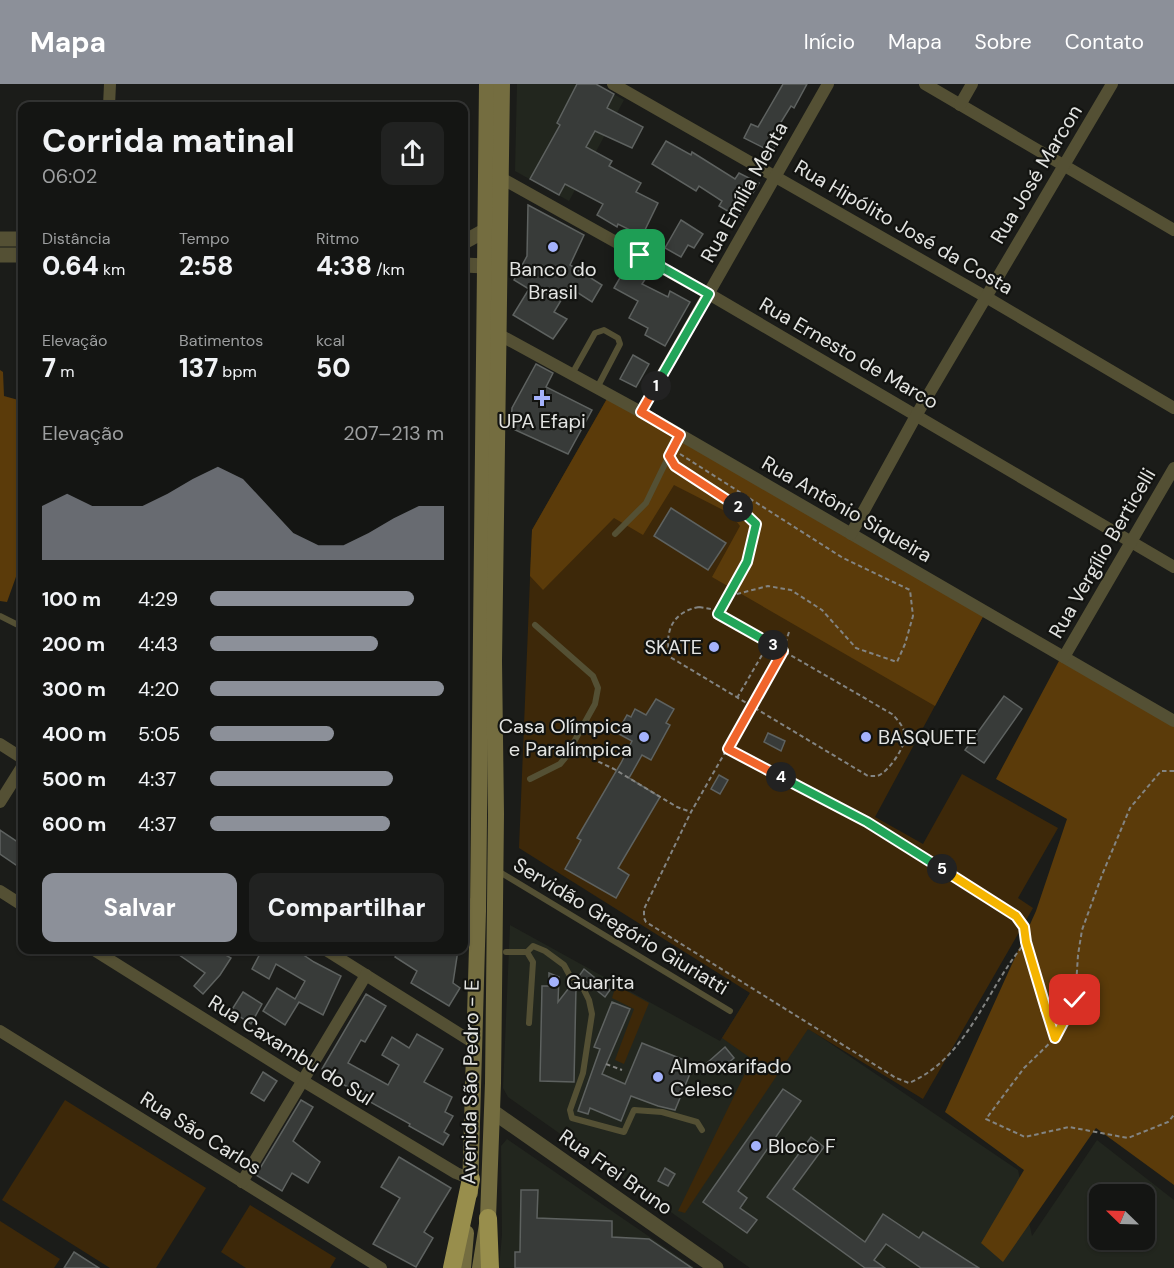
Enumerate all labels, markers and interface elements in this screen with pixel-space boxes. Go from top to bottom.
text: Mapa [30,24,106,61]
text: Início [804,28,855,56]
text: Mapa [888,28,942,56]
text: Sobre [975,28,1032,56]
text: Contato [1065,28,1144,56]
street label: Rua José Marcon [984,100,1088,248]
street label: Rua Emília Menta [695,117,793,267]
text: Corrida matinal [42,119,295,162]
button: share [381,122,444,185]
street label: Rua Hipólito José da Costa [790,154,1018,300]
text: 06:02 [42,163,97,189]
text: Distância [42,228,110,249]
text: Tempo [179,228,229,249]
text: Ritmo [316,228,359,249]
pin [614,229,665,280]
icon: arrive [623,238,656,271]
marker: Banco do Brasil [546,240,560,254]
text: 0.64 [42,249,99,283]
text: 2:58 [179,249,234,283]
text: 4:38 [316,249,372,283]
place label: Banco do Brasil [509,256,597,305]
text: km [99,259,125,280]
text: /km [372,259,405,280]
street label: Rua Ernesto de Marco [755,291,943,415]
text: Elevação [42,330,107,351]
text: Batimentos [179,330,263,351]
text: kcal [316,330,345,351]
text: 7 [42,351,56,385]
text: 137 [179,351,218,385]
text: 50 [316,351,351,385]
text: m [56,361,74,382]
text: bpm [218,361,257,382]
pin: 1 [641,371,671,401]
text: 1 [653,375,659,396]
marker: UPA Efapi [533,389,551,407]
place label: UPA Efapi [498,408,586,434]
text: Elevação [42,420,124,446]
text: 207–213 m [343,420,444,446]
street label: Rua Antônio Siqueira [757,450,937,568]
street label: Rua Vergílio Berticelli [1043,463,1161,643]
pin: 2 [723,492,753,522]
text: 2 [733,496,743,517]
text: 100 m [42,586,101,612]
text: 4:29 [138,586,178,612]
pin: 3 [758,630,788,660]
text: 200 m [42,631,105,657]
text: 4:43 [138,631,178,657]
place label: SKATE [645,634,702,660]
text: 3 [768,634,778,655]
marker: SKATE [707,640,721,654]
text: 300 m [42,676,106,702]
text: 4:20 [138,676,179,702]
place label: Casa Olímpica e Paralímpica [499,713,632,762]
text: 400 m [42,721,107,747]
text: 5:05 [138,721,180,747]
place label: BASQUETE [878,724,977,750]
marker: Casa Olímpica e Paralímpica [637,730,651,744]
marker: BASQUETE [859,730,873,744]
pin: 4 [766,762,796,792]
text: 500 m [42,766,106,792]
text: 4:37 [138,766,176,792]
text: 4 [776,766,786,787]
text: 600 m [42,811,106,837]
text: 4:37 [138,811,176,837]
street label: Servidão Gregório Giuriatti [509,851,733,1001]
pin: 5 [927,854,957,884]
text: 5 [937,858,947,879]
button: Salvar [42,873,237,942]
button: Compartilhar [249,873,444,942]
place label: Guarita [566,969,634,995]
pin [1049,974,1100,1025]
marker: Guarita [547,975,561,989]
street label: Avenida São Pedro - E [455,979,485,1185]
icon: check [1058,983,1091,1016]
street label: Rua Caxambu do Sul [204,989,378,1111]
place label: Almoxarifado Celesc [670,1053,792,1102]
marker: Almoxarifado Celesc [651,1070,665,1084]
street label: Rua São Carlos [136,1085,266,1181]
street label: Rua Frei Bruno [554,1123,678,1221]
place label: Bloco F [768,1133,836,1159]
marker: Bloco F [749,1139,763,1153]
north arrow [1089,1184,1155,1250]
map controls [1089,1184,1155,1250]

